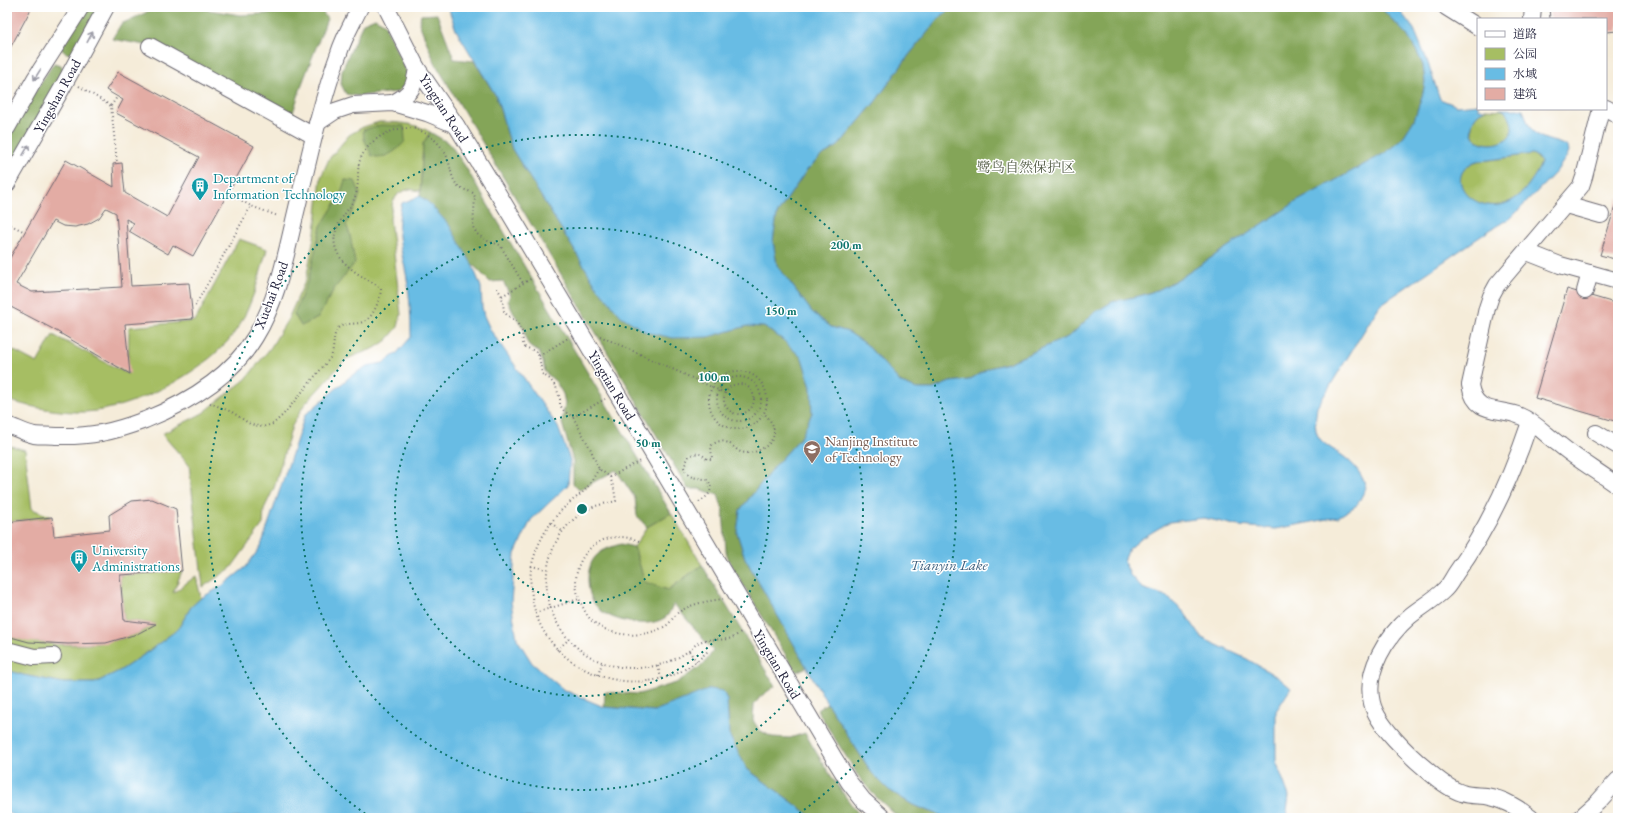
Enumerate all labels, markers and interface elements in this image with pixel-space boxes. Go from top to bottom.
legend [1477,18,1607,110]
text: 道路 [1513,26,1537,42]
one-way arrow [87,31,94,43]
text: 公园 [1513,46,1537,62]
street label: Yingshan Road [29,55,85,136]
text: 水域 [1513,66,1537,82]
one-way arrow [33,69,41,81]
street label: Yingtian Road [415,70,473,146]
text: 建筑 [1513,86,1537,102]
one-way arrow [23,144,31,156]
park label: 鹭鸟自然保护区 [977,158,1075,176]
place label: Department of Information Technology [213,169,346,203]
building icon: Department of Information Technology [190,176,210,201]
text: 200 m [830,237,862,253]
street label: Xuehai Road [250,258,292,332]
text: 150 m [765,303,797,319]
street label: Yingtian Road [584,347,640,424]
text: 100 m [698,369,730,385]
place label: Nanjing Institute of Technology [825,432,919,466]
text: 50 m [635,435,661,451]
school or university icon: Nanjing Institute of Technology [802,439,822,464]
centre of rings [575,502,589,516]
place label: University Administrations [91,541,180,575]
building icon: University Administrations [69,548,89,573]
water label: Tianyin Lake [910,555,989,574]
street label: Yingtian Road [749,626,805,703]

